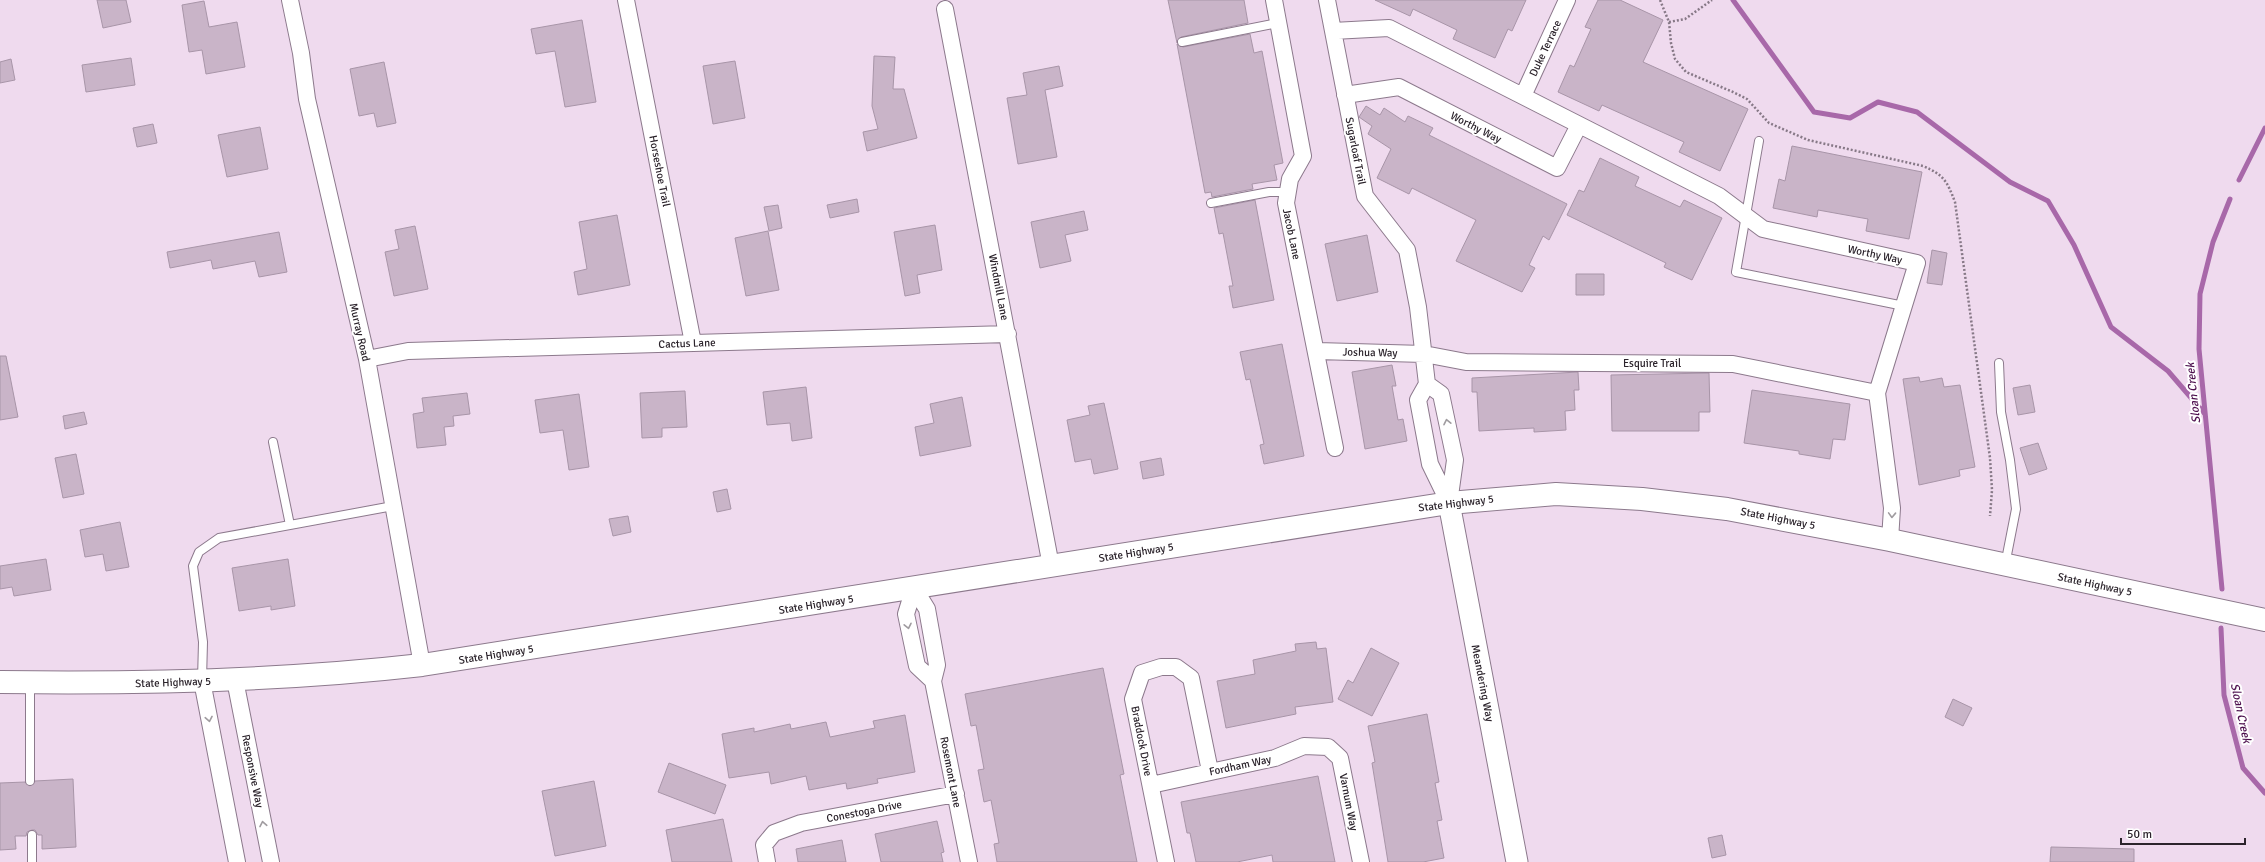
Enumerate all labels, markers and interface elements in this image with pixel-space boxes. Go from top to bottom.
street label: Duke Terrace [1527,18,1564,78]
street label: Worthy Way [1448,109,1504,146]
street label: Sugarloaf Trail [1343,116,1368,186]
street label: Horseshoe Trail [646,134,673,208]
street label: Jacob Lane [1280,207,1303,261]
street label: Worthy Way [1846,242,1904,267]
street label: Windmill Lane [986,253,1011,321]
street label: Murray Road [346,302,373,363]
street label: Cactus Lane [658,336,716,351]
street label: Joshua Way [1342,346,1398,359]
street label: Esquire Trail [1623,357,1681,370]
water label: Sloan Creek [2183,361,2204,424]
one-way arrow [1443,418,1451,425]
street label: State Highway 5 [1418,492,1495,515]
street label: State Highway 5 [1739,505,1816,532]
one-way arrow [1887,512,1896,518]
street label: State Highway 5 [1098,540,1175,565]
street label: State Highway 5 [2056,570,2133,599]
street label: State Highway 5 [778,592,855,617]
one-way arrow [904,622,912,629]
street label: State Highway 5 [458,642,535,667]
street label: Meandering Way [1469,643,1497,724]
street label: State Highway 5 [135,675,211,690]
water label: Sloan Creek [2227,682,2254,745]
street label: Braddock Drive [1128,705,1155,777]
one-way arrow [204,716,213,723]
street label: Responsive Way [239,733,266,810]
street label: Rosemont Lane [937,736,964,809]
street label: Fordham Way [1208,752,1273,778]
street label: Varnum Way [1337,772,1361,833]
street label: Conestoga Drive [825,798,903,825]
scale bar [2121,820,2245,846]
one-way arrow [260,821,268,827]
text: 50 m [2127,827,2152,842]

